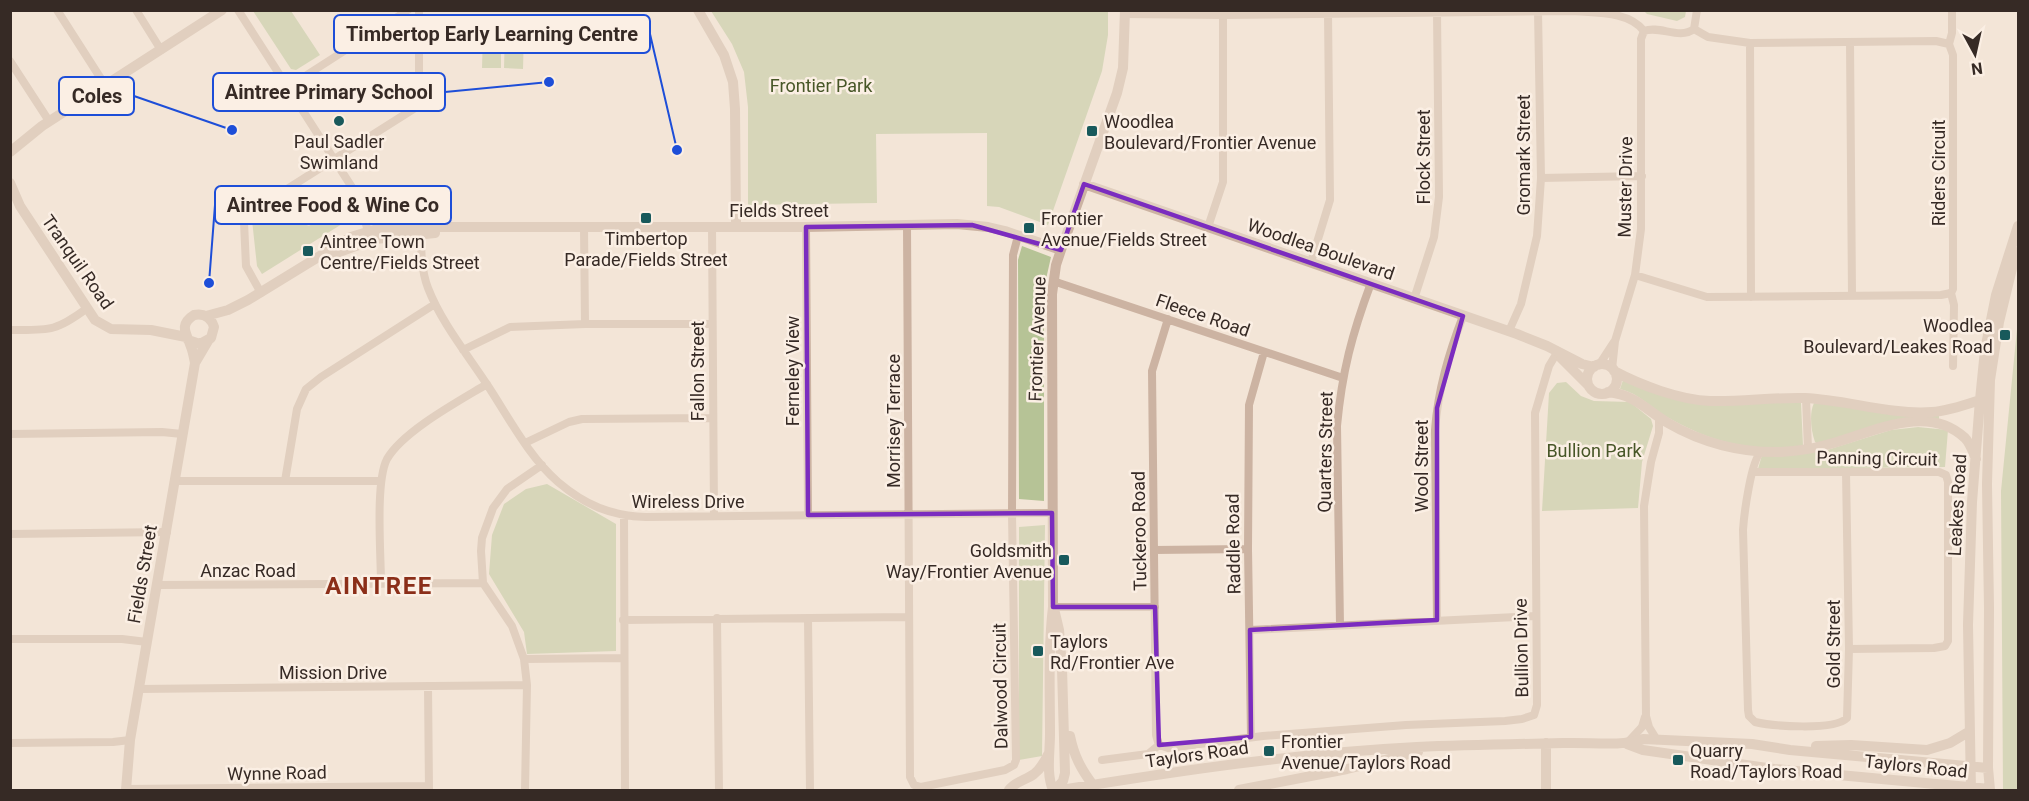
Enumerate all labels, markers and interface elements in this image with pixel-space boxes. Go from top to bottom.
callout: Timbertop Early Learning Centre [334,15,650,53]
text: Timbertop Early Learning Centre [346,22,638,46]
north arrow [1945,24,2005,84]
text: N [1970,58,1984,79]
callout: Aintree Primary School [213,73,445,111]
park label: Frontier Park [770,75,873,96]
callout: Coles [59,77,134,115]
text: Aintree Primary School [225,80,433,104]
text: Coles [72,84,122,108]
street label: Gromark Street [1513,94,1534,216]
street label: Flock Street [1413,109,1434,205]
place label: Woodlea Boulevard/Frontier Avenue [1104,111,1316,153]
marker: Paul Sadler Swimland [332,114,346,128]
street label: Riders Circuit [1928,120,1949,226]
marker: Woodlea Boulevard/Frontier Avenue [1085,124,1099,138]
place label: Paul Sadler Swimland [294,131,384,173]
street label: Muster Drive [1614,136,1636,238]
callout: Aintree Food & Wine Co [215,186,451,224]
text: Aintree Food & Wine Co [227,193,439,217]
street label: Fields Street [729,200,829,221]
place label: Frontier Avenue/Fields Street [1041,208,1207,250]
street label: Tranquil Road [38,211,118,313]
marker: Timbertop Parade/Fields Street [639,211,653,225]
street label: Woodlea Boulevard [1245,214,1397,284]
marker: Frontier Avenue/Fields Street [1022,221,1036,235]
place label: Timbertop Parade/Fields Street [564,228,728,270]
place label: Aintree Town Centre/Fields Street [320,231,480,273]
marker: Aintree Town Centre/Fields Street [301,244,315,258]
street label: Frontier Avenue [1024,276,1050,402]
street label: Fleece Road [1153,289,1253,341]
street label: Ferneley View [782,315,803,426]
place label: Woodlea Boulevard/Leakes Road [1803,315,1993,357]
street label: Fallon Street [687,321,708,421]
marker: Woodlea Boulevard/Leakes Road [1998,328,2012,342]
street label: Morrisey Terrace [883,354,904,488]
street label: Quarters Street [1313,391,1337,513]
street label: Wool Street [1411,420,1432,512]
park label: Bullion Park [1546,440,1642,461]
street label: Panning Circuit [1816,446,1938,470]
street label: Leakes Road [1944,453,1970,557]
street label: Tuckeroo Road [1127,471,1151,591]
street label: Wireless Drive [631,491,745,512]
street label: Raddle Road [1222,493,1244,595]
street label: Fields Street [123,523,161,625]
place label: Goldsmith Way/Frontier Avenue [886,540,1052,582]
marker: Goldsmith Way/Frontier Avenue [1057,553,1071,567]
street label: Anzac Road [200,560,296,581]
district label: AINTREE [325,572,433,600]
street label: Bullion Drive [1510,598,1532,698]
street label: Gold Street [1823,599,1844,689]
street label: Dalwood Circuit [988,623,1012,749]
place label: Taylors Rd/Frontier Ave [1050,631,1174,673]
marker: Taylors Rd/Frontier Ave [1031,644,1045,658]
street label: Mission Drive [279,662,387,683]
place label: Frontier Avenue/Taylors Road [1281,731,1451,773]
street label: Taylors Road [1144,736,1250,772]
place label: Quarry Road/Taylors Road [1690,740,1842,782]
marker: Frontier Avenue/Taylors Road [1262,744,1276,758]
street label: Taylors Road [1863,750,1969,782]
marker: Quarry Road/Taylors Road [1671,753,1685,767]
street label: Wynne Road [227,762,327,784]

